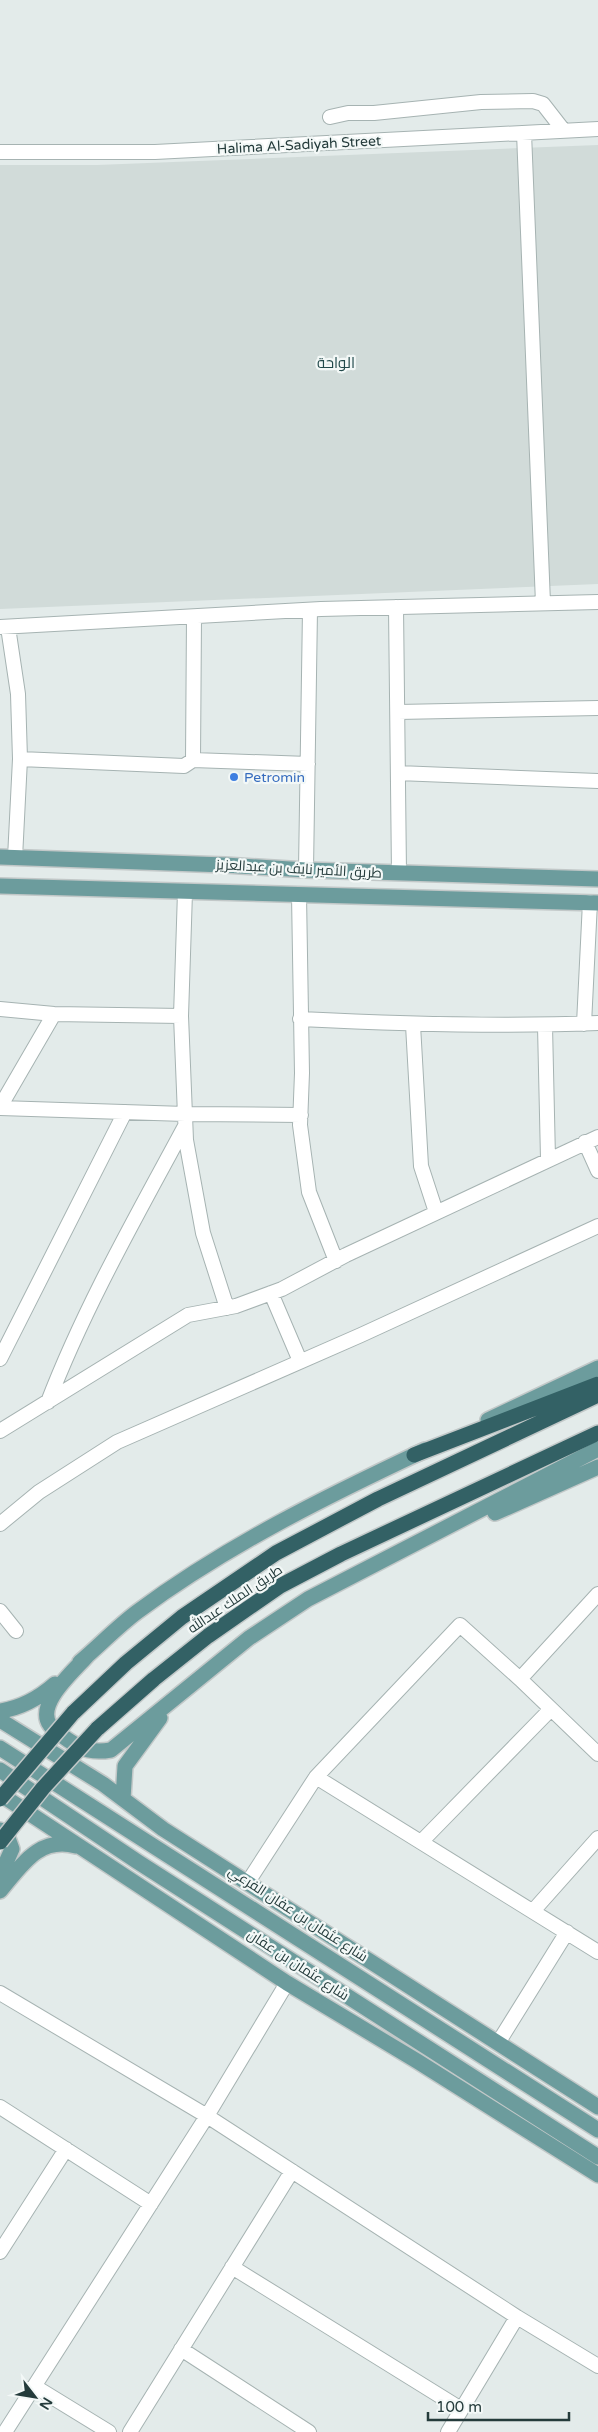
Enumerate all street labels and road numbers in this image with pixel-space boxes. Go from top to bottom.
street label: Halima Al-Sadiyah Street [216,132,382,158]
street label: طريق الأمير نايف بن عبدالعزيز [215,856,382,882]
street label: طريق الملك عبدالله [184,1560,286,1637]
street label: شارع عثمان بن عفان الفرعي [225,1863,371,1965]
street label: شارع عثمان بن عفان [244,1926,352,2004]

